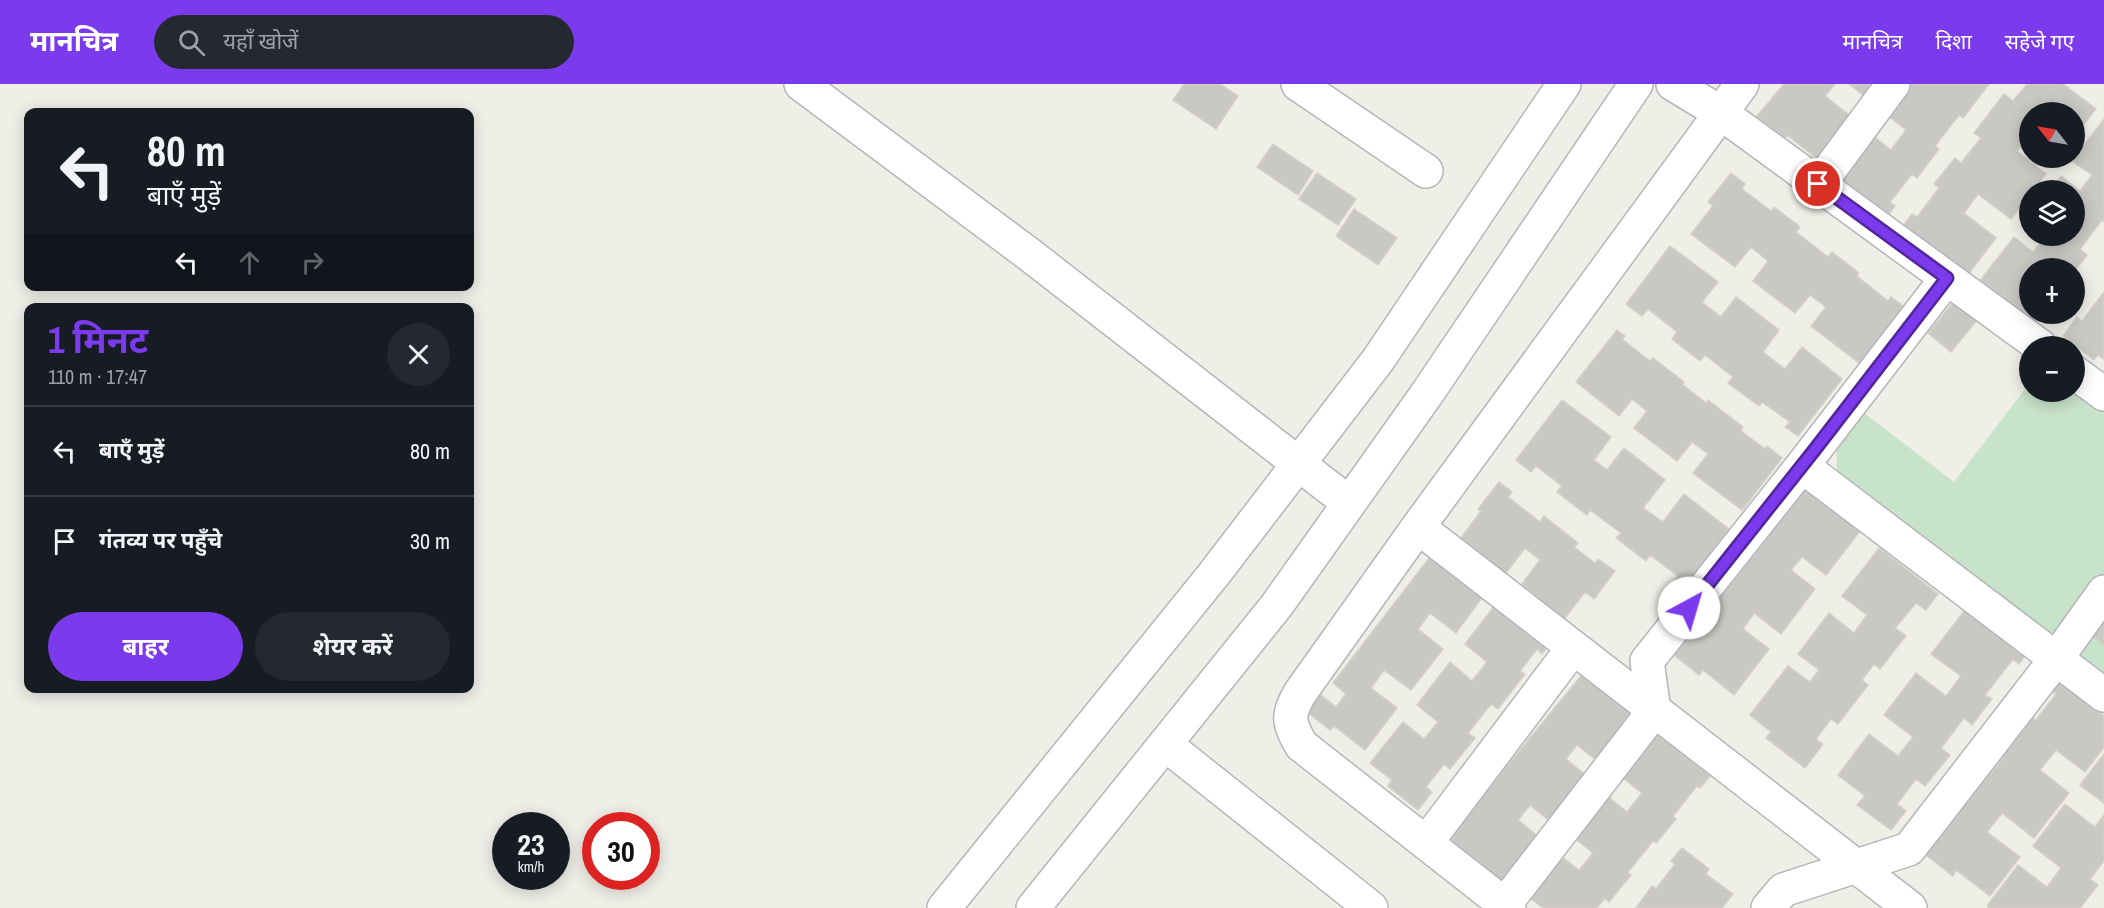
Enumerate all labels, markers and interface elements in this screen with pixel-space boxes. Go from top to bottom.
search box [154,15,574,69]
text: मानचित्र [30,22,118,60]
icon: search [175,26,208,59]
text: यहाँ खोजें [223,26,298,56]
text: मानचित्र [1843,27,1903,56]
text: दिशा [1936,27,1972,56]
text: सहेजे गए [2005,27,2074,56]
north arrow [2019,102,2085,168]
map controls [2019,102,2085,402]
text: 80 m [147,123,226,179]
icon: left [48,132,126,210]
pin [1792,158,1843,209]
icon: arrive [1801,167,1834,200]
text: बाएँ मुड़ें [147,177,221,213]
button: layers [2019,180,2085,246]
icon: left [170,246,203,279]
icon: ahead [233,246,266,279]
icon: right [296,246,329,279]
button: + [2019,258,2085,324]
text: 1 मिनट [48,316,148,364]
button: close [387,323,450,386]
button: − [2019,336,2085,402]
text: 110 m · 17:47 [48,363,147,390]
icon: left [48,435,81,468]
text: बाएँ मुड़ें [99,435,164,465]
text: 80 m [410,436,450,466]
icon: arrive [48,525,81,558]
text: गंतव्य पर पहुँचे [99,525,222,555]
text: 30 m [410,526,450,556]
position arrow [1657,576,1721,640]
button: बाहर [48,612,243,681]
button: शेयर करें [255,612,450,681]
speed limit sign: 30 [582,812,660,890]
text: 23 [517,824,545,864]
text: km/h [518,856,544,877]

